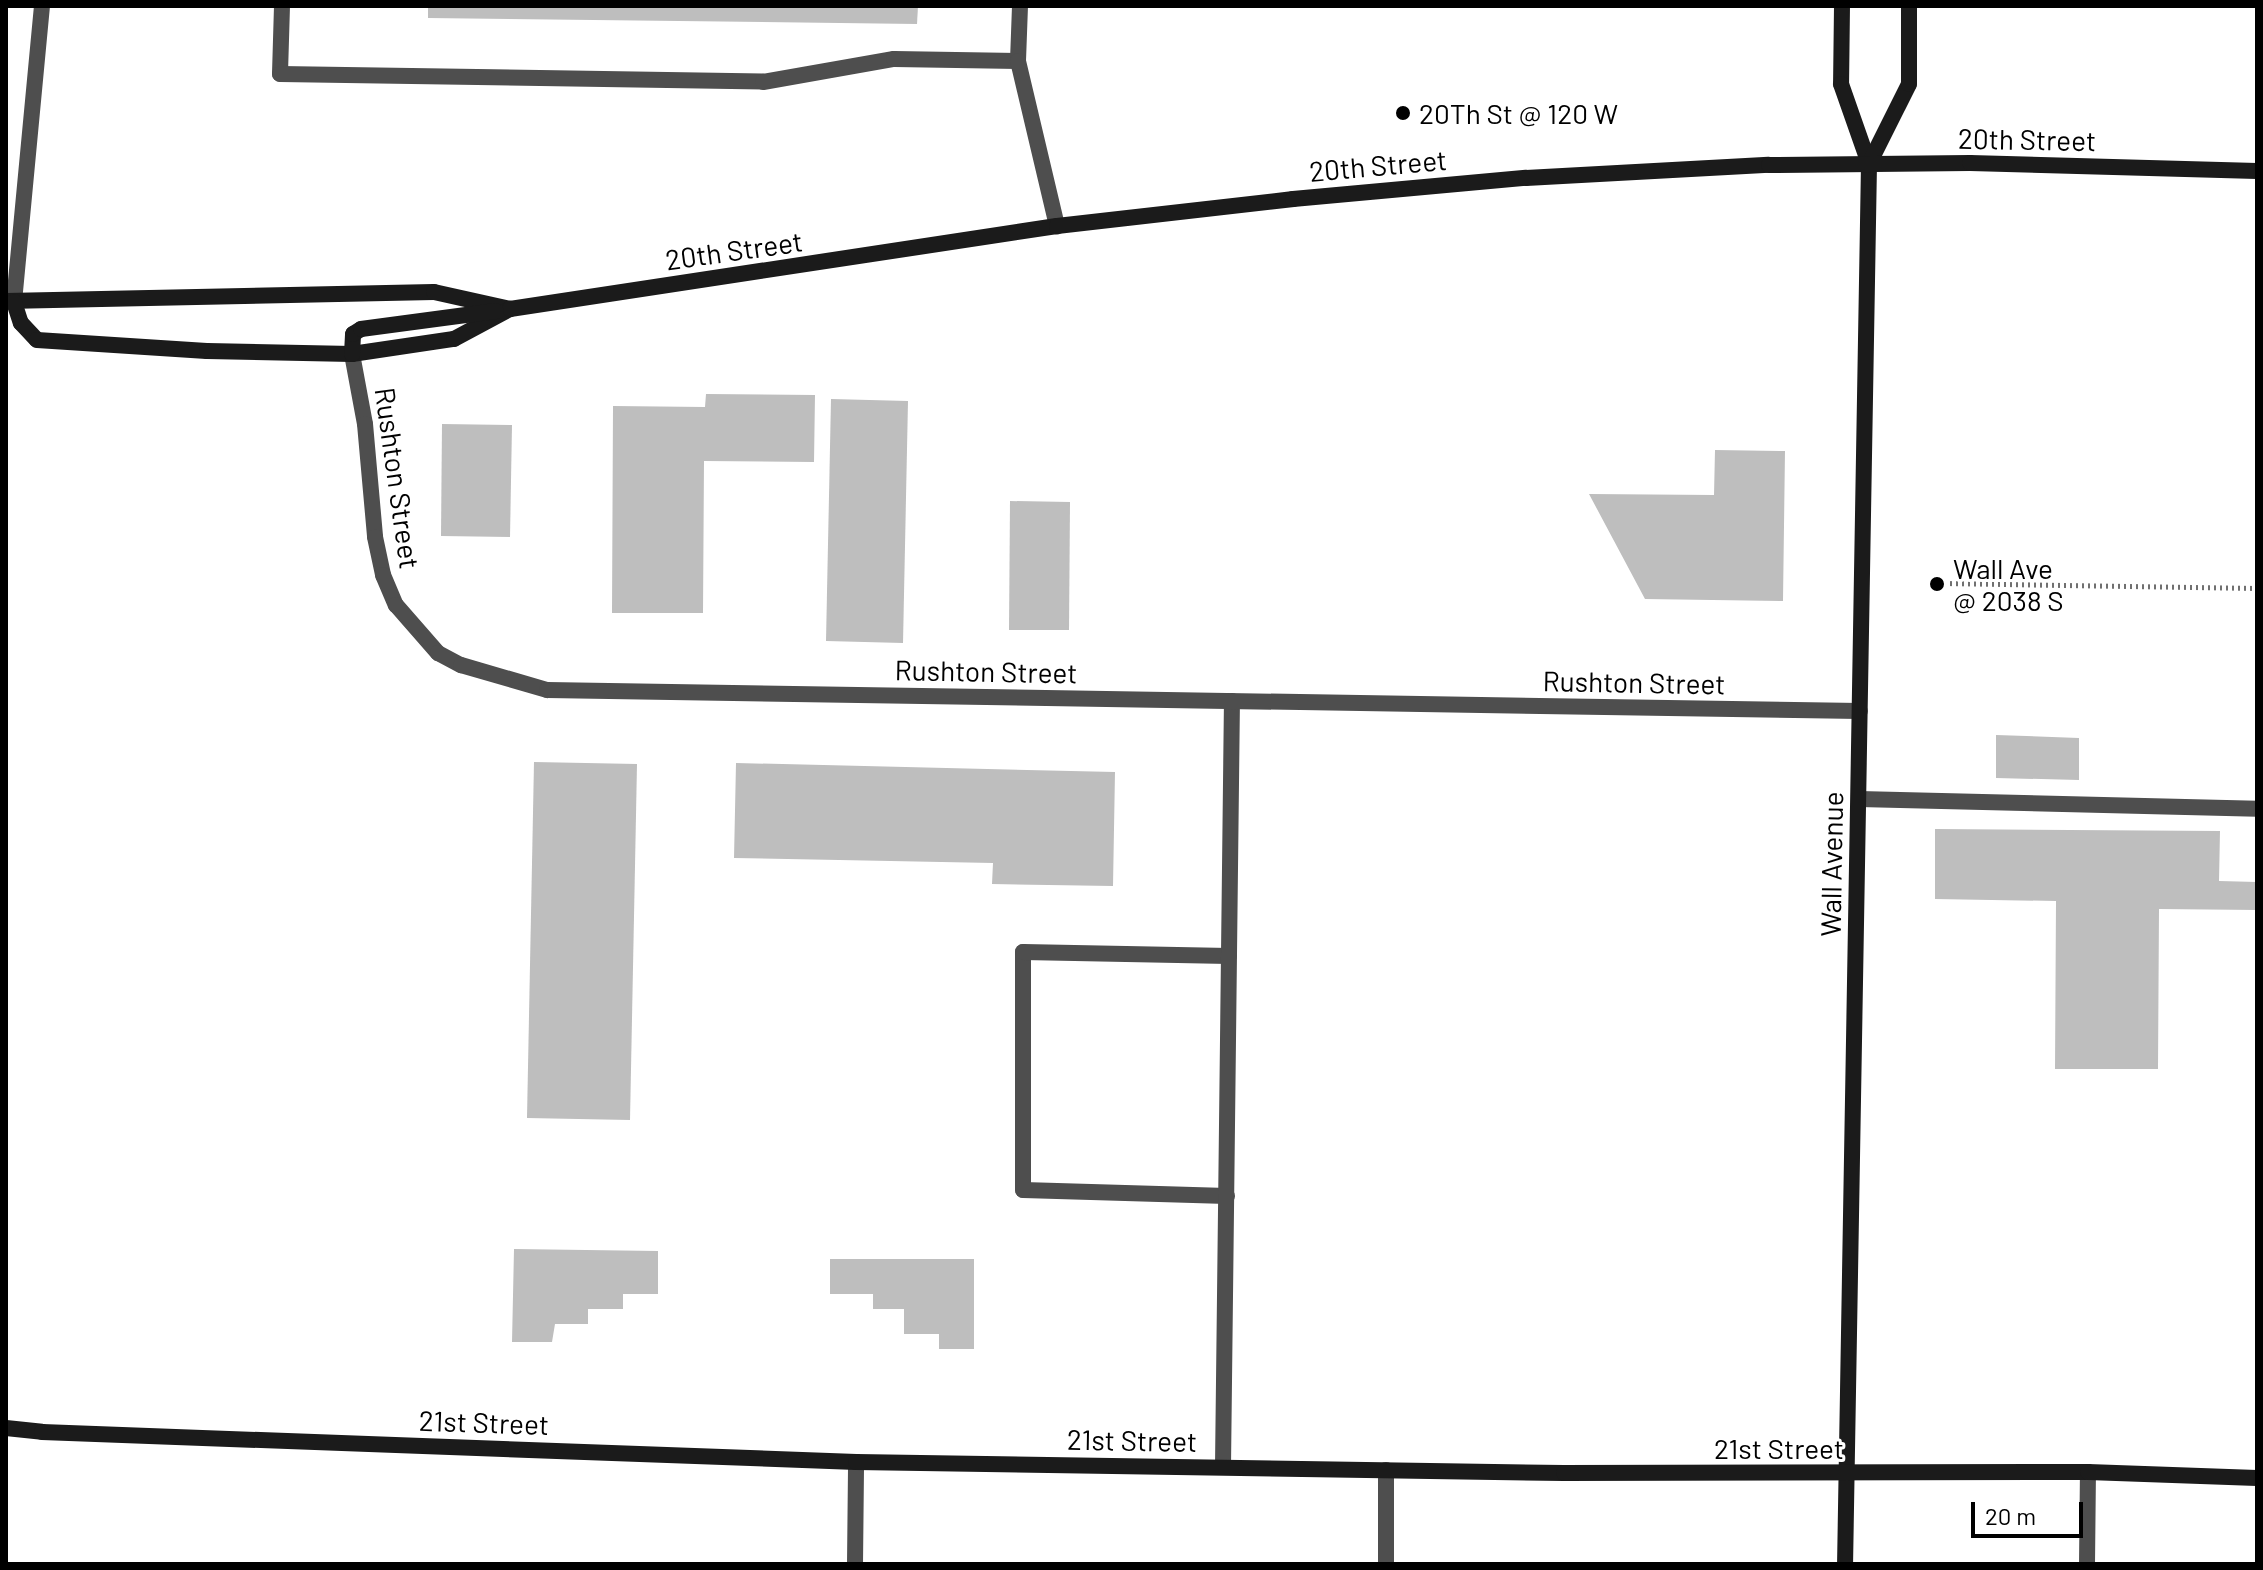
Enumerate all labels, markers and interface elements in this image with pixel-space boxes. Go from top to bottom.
place label: 20Th St @ 120 W [1419,96,1618,130]
marker: 20Th St @ 120 W [1394,104,1412,122]
street label: 20th Street [1958,121,2096,157]
street label: 20th Street [1308,142,1448,188]
street label: 20th Street [663,224,805,276]
street label: Rushton Street [369,385,427,571]
place label: Wall Ave @ 2038 S [1953,551,2064,617]
marker: Wall Ave @ 2038 S [1928,575,1946,593]
street label: Rushton Street [894,653,1078,689]
street label: Rushton Street [1542,664,1726,700]
street label: Wall Avenue [1813,791,1849,937]
street label: 21st Street [418,1403,550,1441]
street label: 21st Street [1067,1422,1197,1458]
street label: 21st Street [1714,1431,1844,1465]
scale bar [1975,1486,2087,1536]
text: 20 m [1985,1501,2036,1530]

